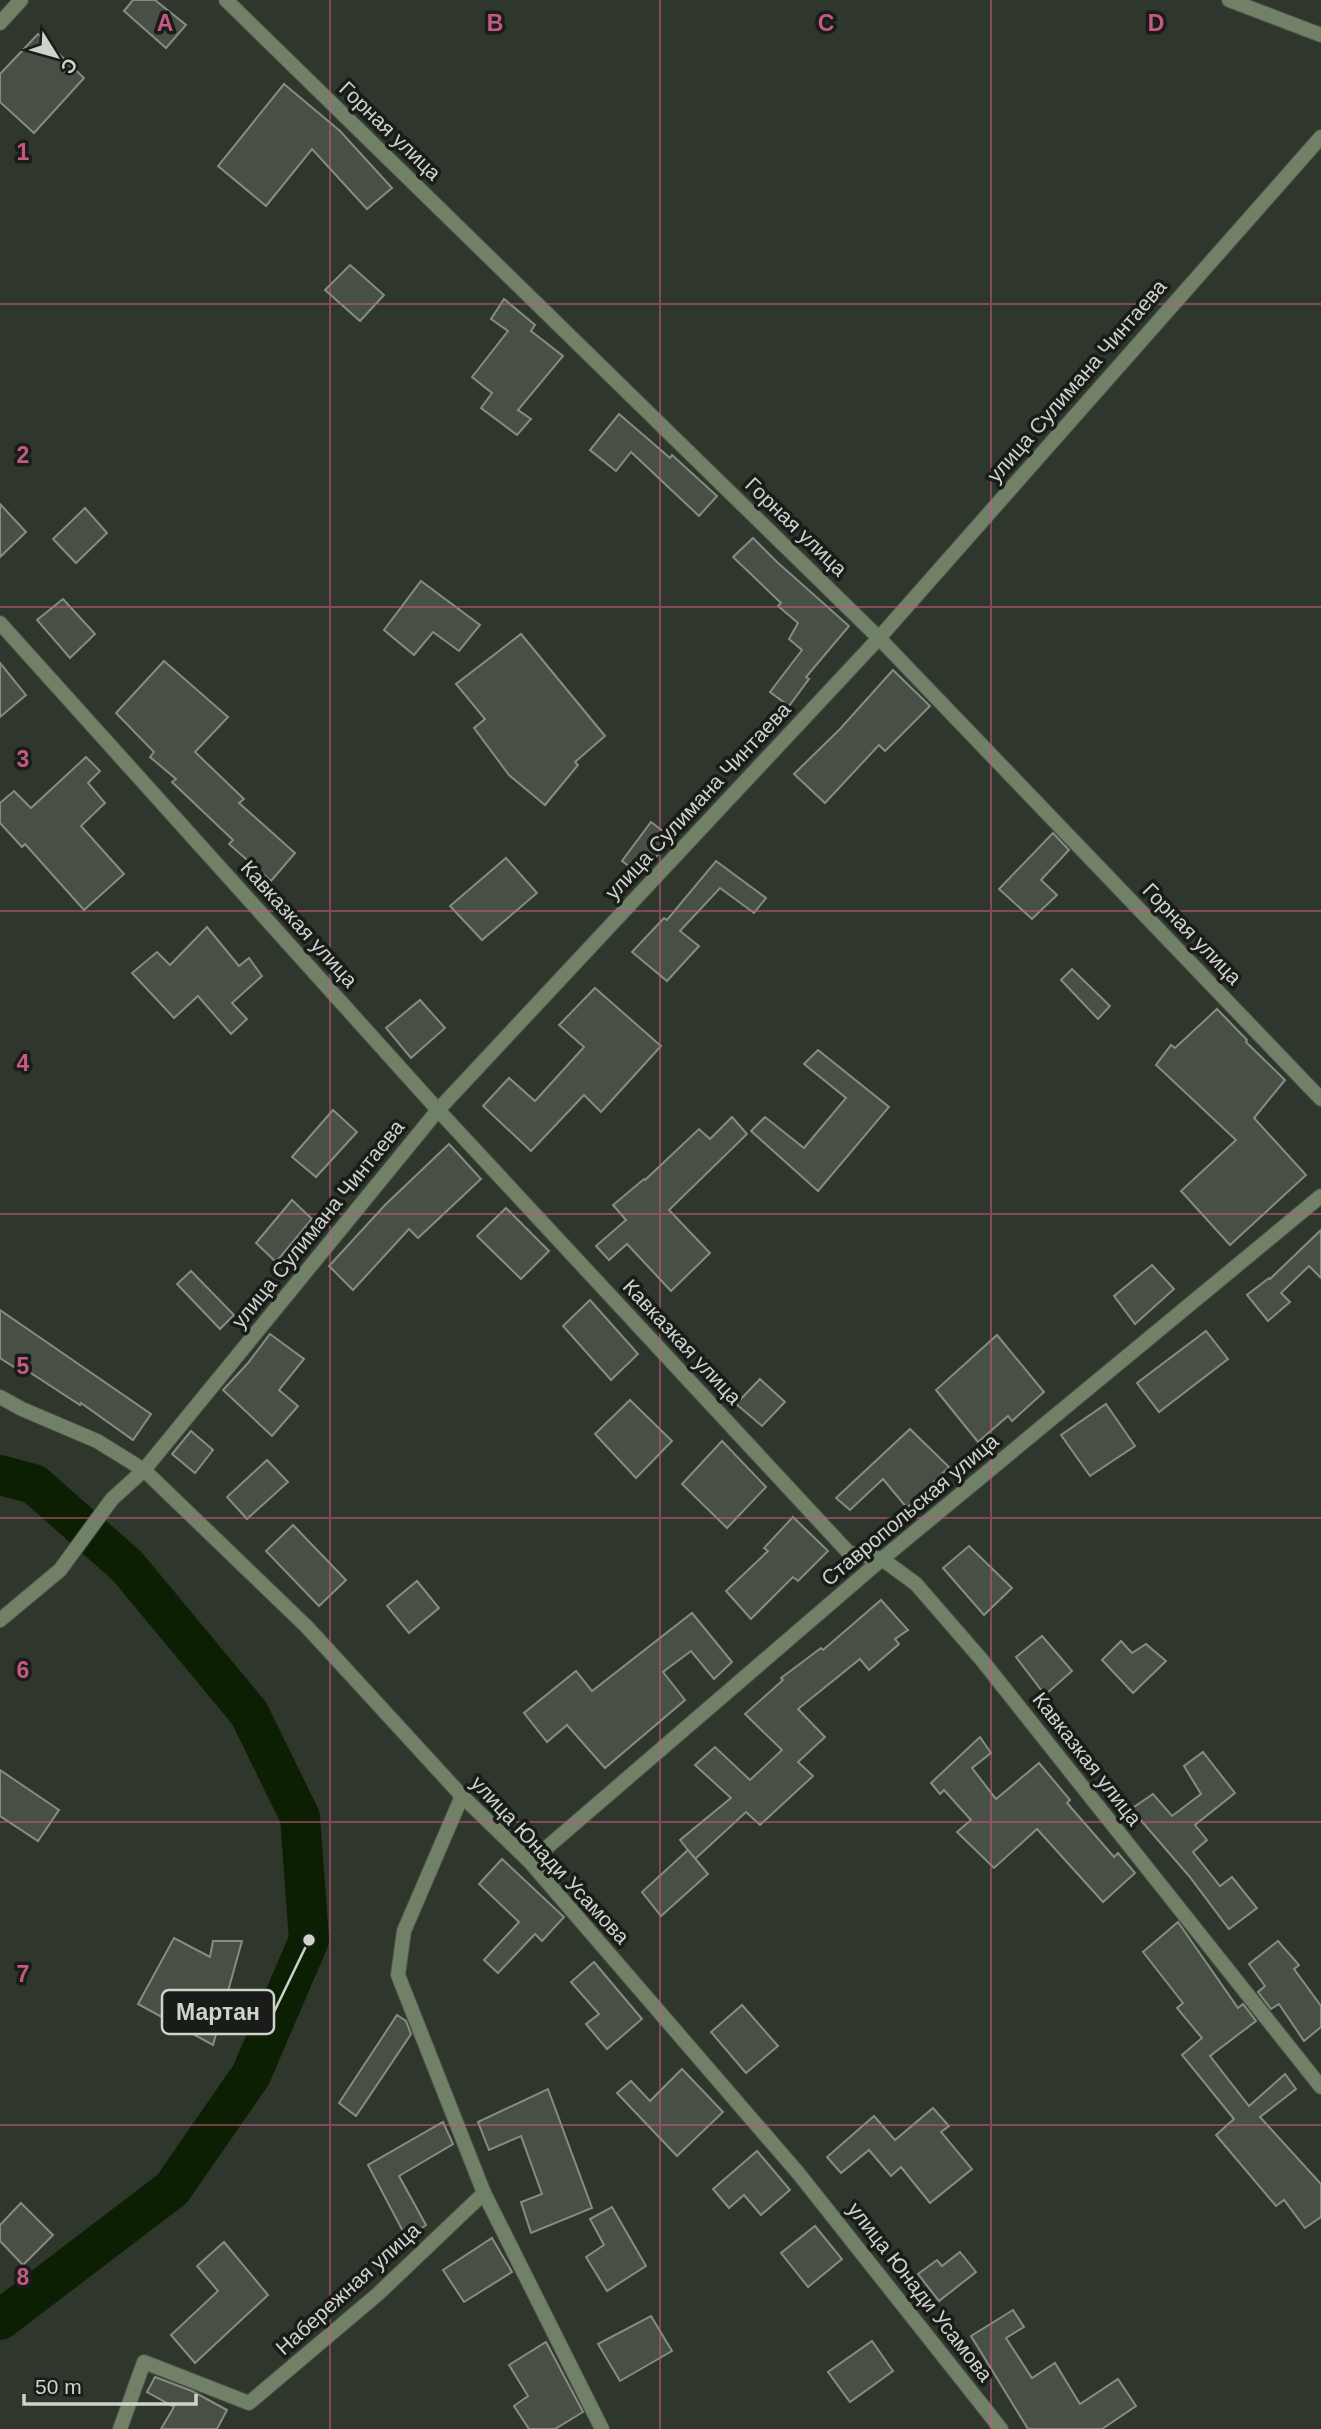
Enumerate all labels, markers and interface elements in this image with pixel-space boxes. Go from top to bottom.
text: A [157,10,173,36]
text: B [487,10,503,36]
text: C [818,10,834,36]
text: D [1148,10,1164,36]
north arrow [21,21,91,91]
text: С [56,54,82,78]
street label: Горная улица [335,77,446,185]
text: 1 [17,139,30,165]
street label: улица Сулимана Чинтаева [982,275,1171,487]
text: 2 [17,442,29,468]
street label: Горная улица [741,473,852,581]
street label: улица Сулимана Чинтаева [600,697,795,904]
text: 3 [17,746,29,772]
street label: Кавказкая улица [237,856,362,992]
street label: Горная улица [1138,878,1247,989]
text: 4 [17,1050,30,1076]
street label: улица Сулимана Чинтаева [227,1115,409,1332]
street label: Кавказкая улица [619,1275,746,1409]
text: 5 [17,1353,30,1379]
street label: Ставропольская улица [817,1429,1003,1590]
text: 6 [17,1657,29,1683]
street label: Кавказкая улица [1028,1688,1147,1830]
street label: улица Юнади Усамова [467,1771,634,1948]
text: 7 [17,1961,29,1987]
callout: Мартан [162,1990,274,2034]
text: Мартан [176,1999,260,2025]
street label: улица Юнади Усамова [843,2198,998,2386]
street label: Набережная улица [271,2218,425,2359]
text: 8 [17,2264,30,2290]
scale bar [24,2362,196,2406]
text: 50 m [35,2375,82,2398]

